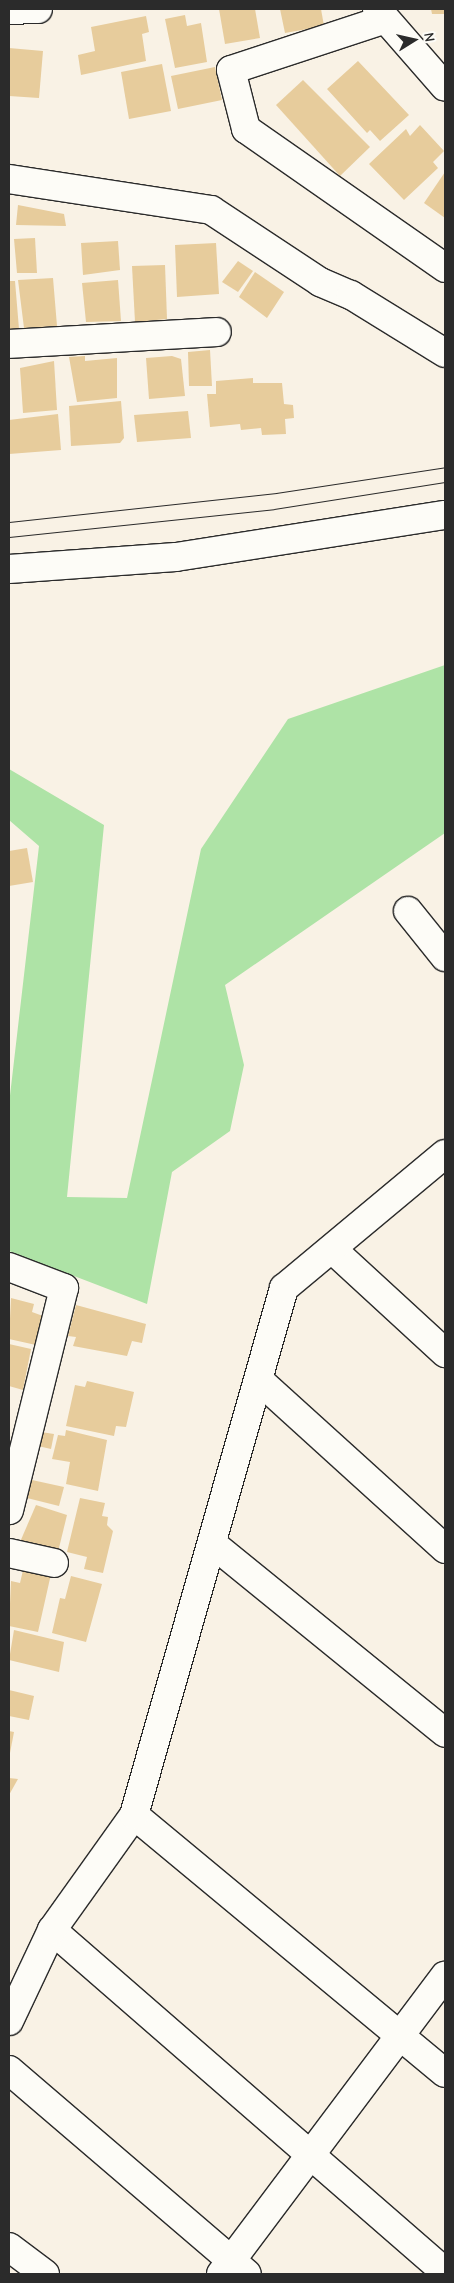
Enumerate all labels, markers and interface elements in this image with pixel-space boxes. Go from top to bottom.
north arrow [389,15,439,65]
text: N [420,31,438,43]

